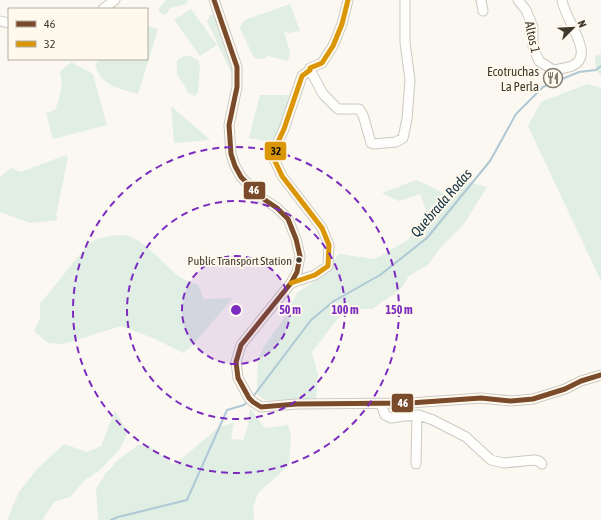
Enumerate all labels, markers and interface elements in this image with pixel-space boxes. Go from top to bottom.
legend [8,8,148,60]
north arrow [553,8,593,48]
text: 46 [44,17,56,31]
text: N [575,19,589,29]
street label: Altos 1 [522,20,543,54]
text: 32 [44,37,55,51]
place label: Ecotruchas La Perla [487,64,539,94]
restaurant icon: Ecotruchas La Perla [542,67,564,89]
line badge: 32 [264,141,287,161]
text: 32 [271,145,281,157]
water label: Quebrada Rodas [407,166,475,240]
line badge: 46 [243,181,266,200]
text: 46 [248,184,259,196]
place label: Public Transport Station [188,254,292,268]
marker: Public Transport Station [294,255,304,265]
centre of rings [229,303,243,317]
text: 50 m [279,303,301,317]
text: 100 m [331,303,359,317]
text: 150 m [385,303,413,317]
line badge: 46 [391,393,414,413]
text: 46 [397,397,408,409]

